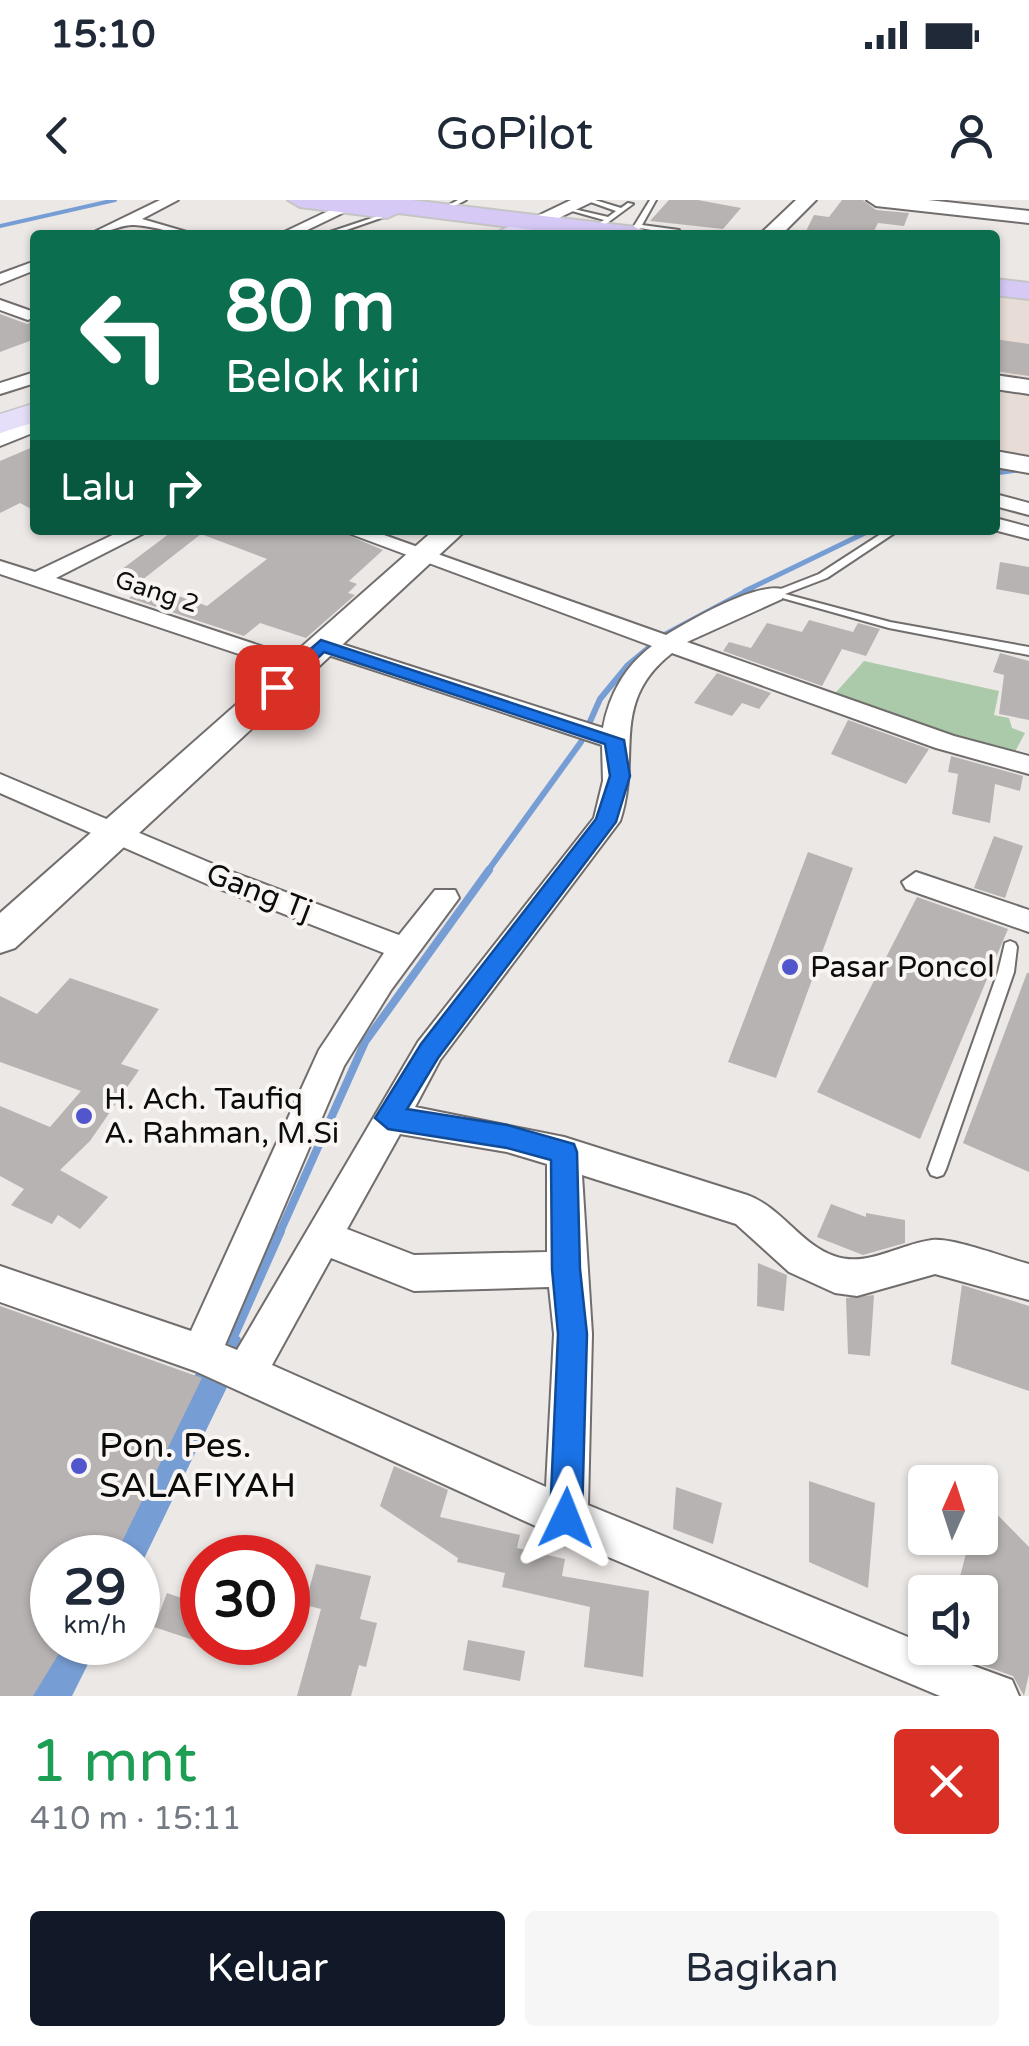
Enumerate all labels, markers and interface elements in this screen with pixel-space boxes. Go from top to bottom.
text: 15:10 [50,12,155,58]
icon: back [30,108,85,163]
text: GoPilot [436,108,593,162]
icon: person [944,108,999,163]
text: 80 m [225,266,395,350]
icon: left [60,270,190,400]
text: Belok kiri [225,351,420,405]
icon: right [156,460,211,515]
text: Lalu [60,465,136,511]
street label: Gang 2 [111,564,203,620]
pin [235,645,320,730]
icon: arrive [250,660,305,715]
street label: Gang Tj [201,855,317,929]
place label: Pasar Poncol [810,949,995,986]
marker: Pasar Poncol [779,956,801,978]
place label: H. Ach. Taufiq A. Rahman, M.Si [104,1081,339,1152]
marker: H. Ach. Taufiq A. Rahman, M.Si [73,1105,95,1127]
place label: Pon. Pes. SALAFIYAH [99,1425,296,1507]
marker: Pon. Pes. SALAFIYAH [68,1455,90,1477]
north arrow [908,1465,998,1555]
map controls [908,1465,998,1665]
position arrow [514,1466,618,1570]
speed limit sign: 30 [180,1535,310,1665]
text: 29 [64,1558,126,1618]
button: sound [908,1575,998,1665]
text: km/h [64,1610,126,1640]
text: 1 mnt [30,1726,197,1798]
button: close [894,1729,999,1834]
text: 410 m · 15:11 [30,1800,242,1838]
button: Keluar [30,1911,505,2026]
button: Bagikan [525,1911,999,2026]

